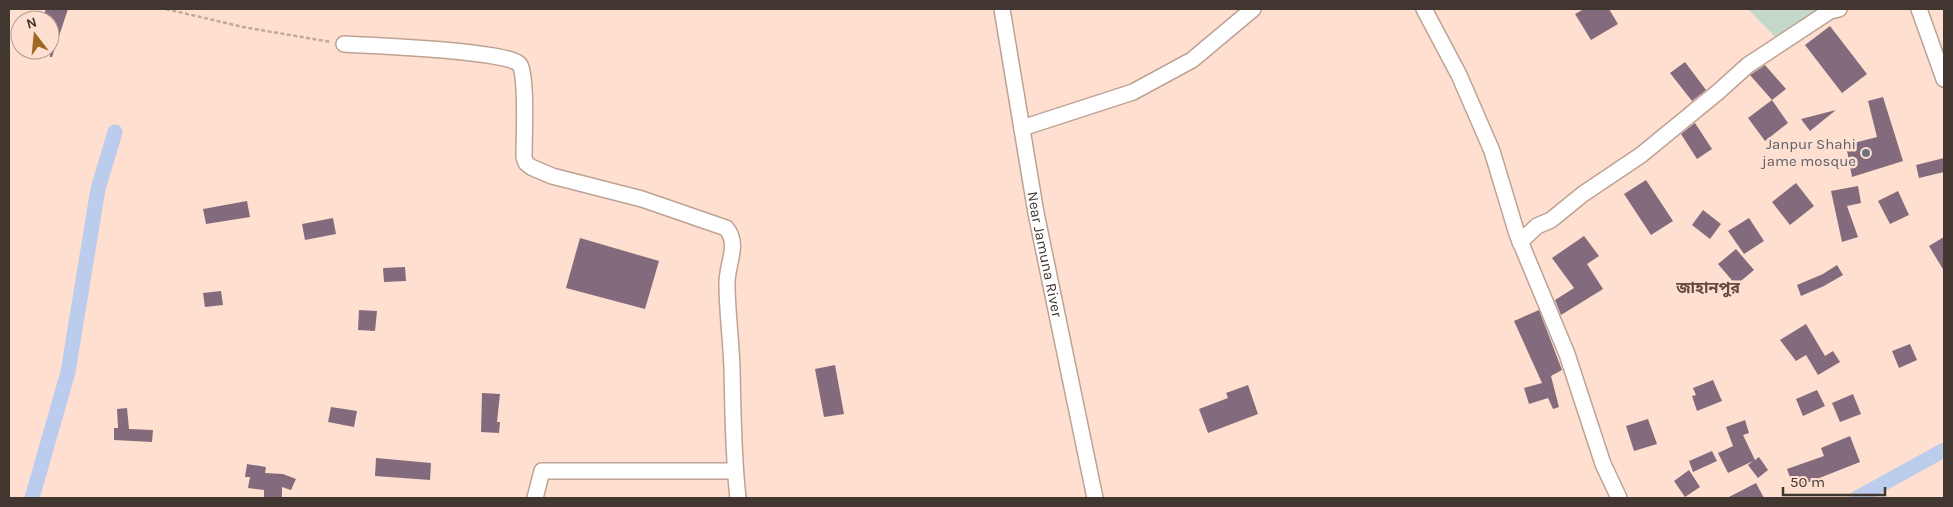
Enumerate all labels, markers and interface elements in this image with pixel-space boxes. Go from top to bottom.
north arrow [10,10,60,60]
text: N [24,13,39,33]
place label: Janpur Shahi jame mosque [1760,135,1856,170]
marker: Janpur Shahi jame mosque [1860,147,1872,159]
street label: Near Jamuna River [1024,190,1066,319]
district label: জাহানপুর [1675,278,1740,298]
scale bar [1783,464,1886,496]
text: 50 m [1790,473,1825,491]

